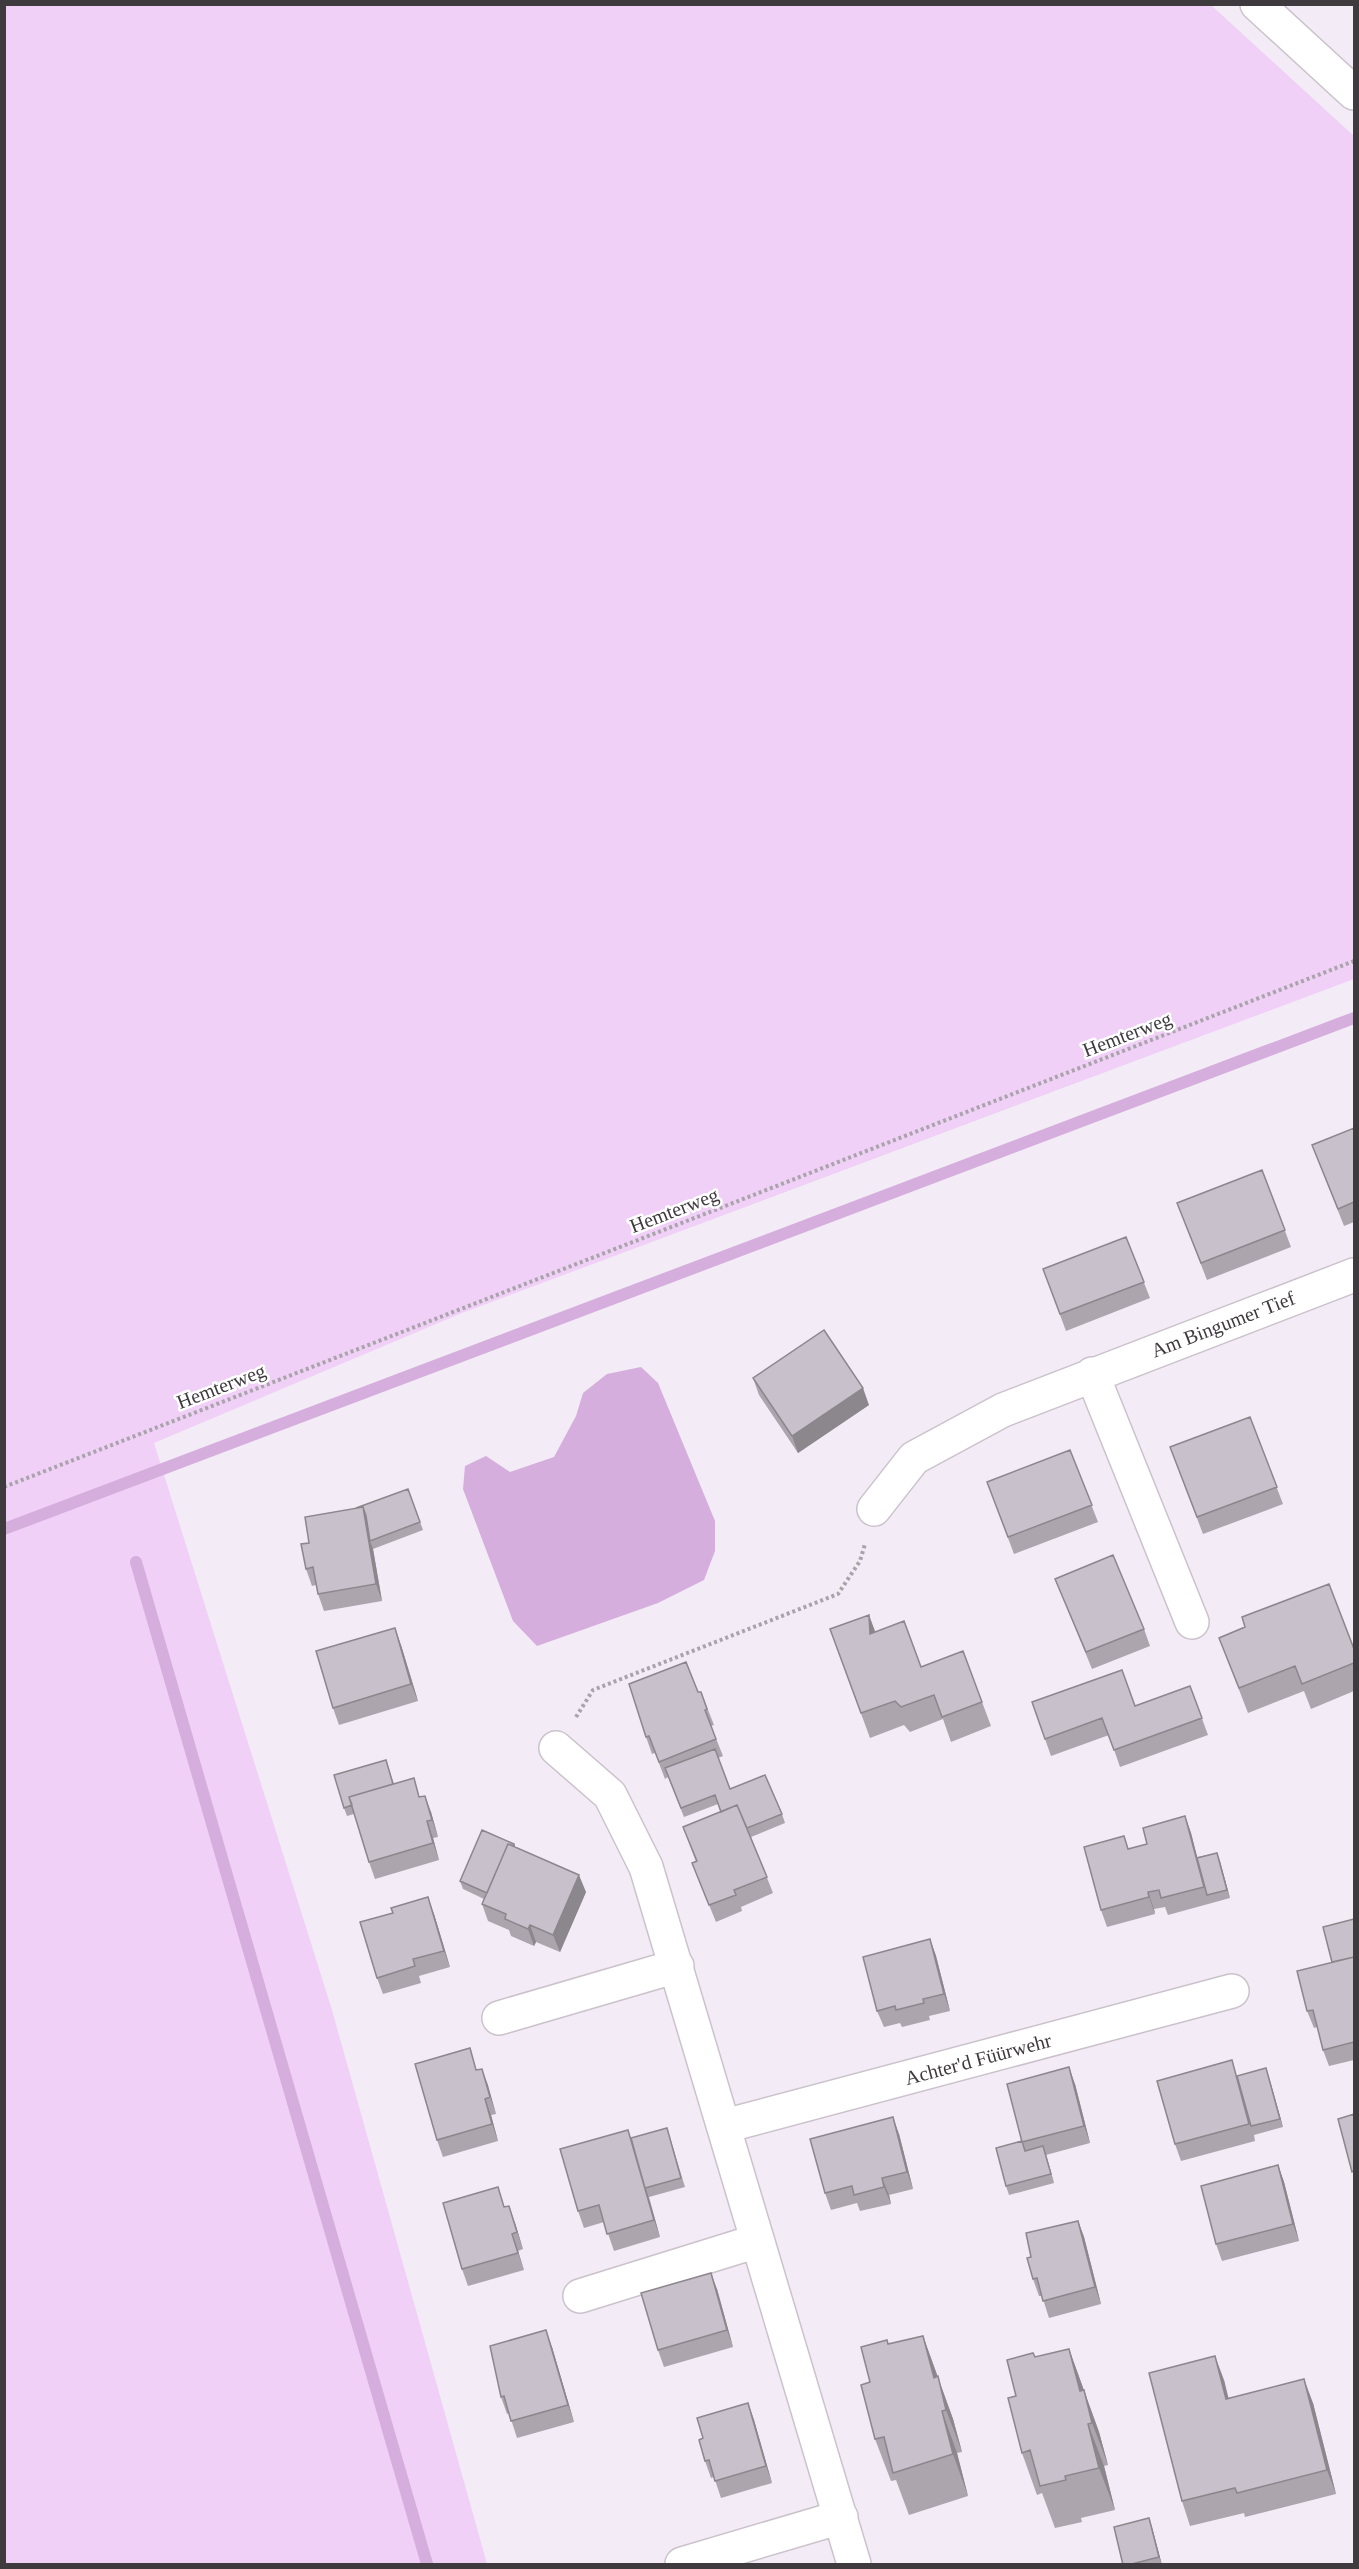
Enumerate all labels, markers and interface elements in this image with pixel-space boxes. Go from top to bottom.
street label: Hemterweg [1080,1007,1175,1062]
street label: Hemterweg [627,1183,722,1238]
street label: Am Bingumer Tief [1148,1286,1299,1362]
street label: Hemterweg [174,1359,269,1414]
street label: Achter'd Füürwehr [902,2029,1054,2089]

